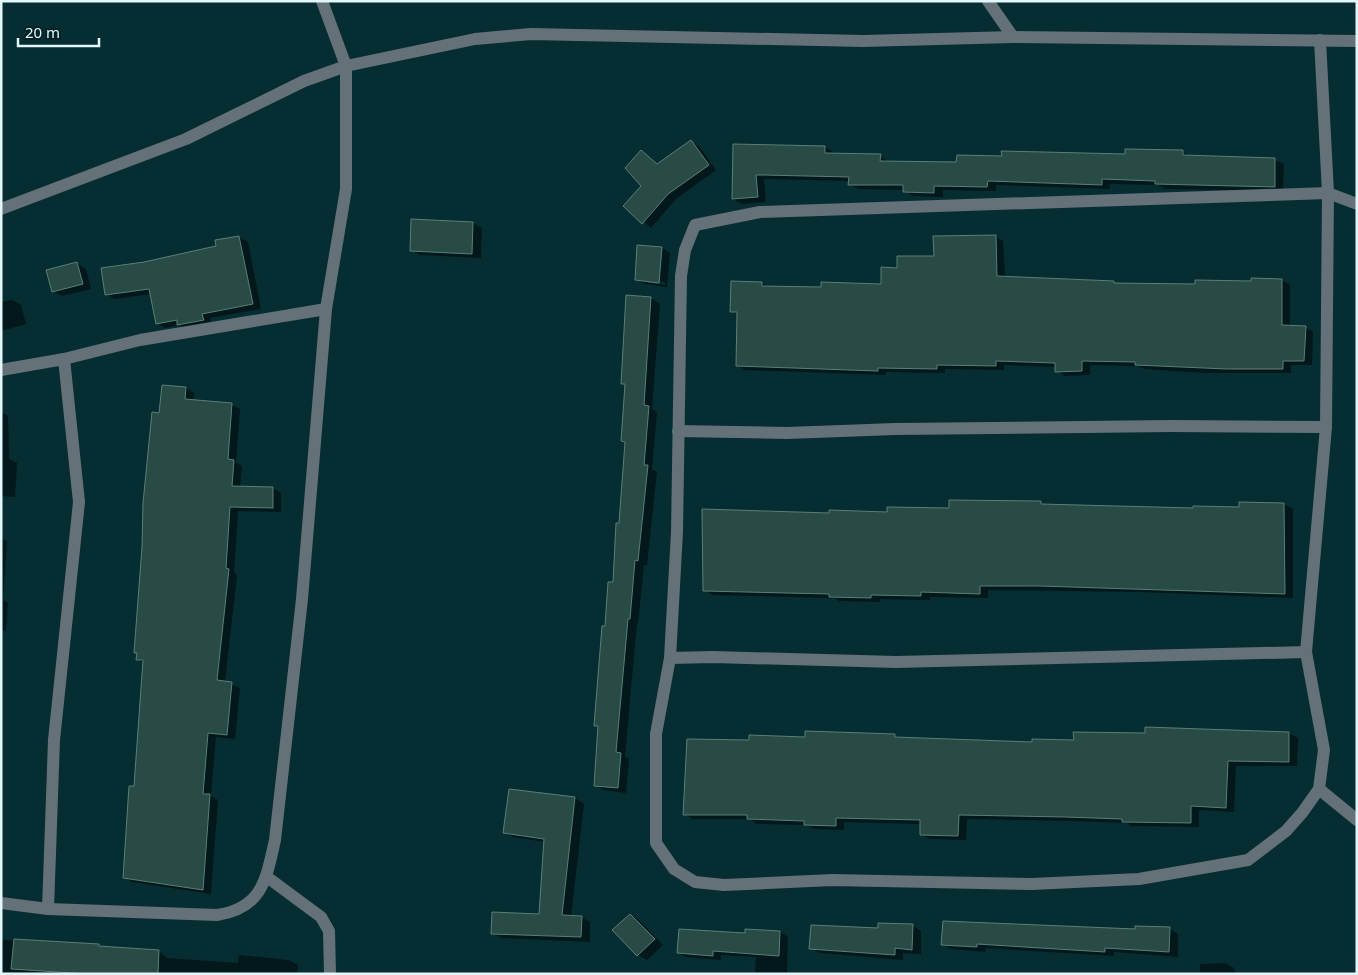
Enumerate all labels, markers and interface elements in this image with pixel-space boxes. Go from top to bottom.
scale bar [18,15,99,47]
text: 20 m [25,22,60,42]

